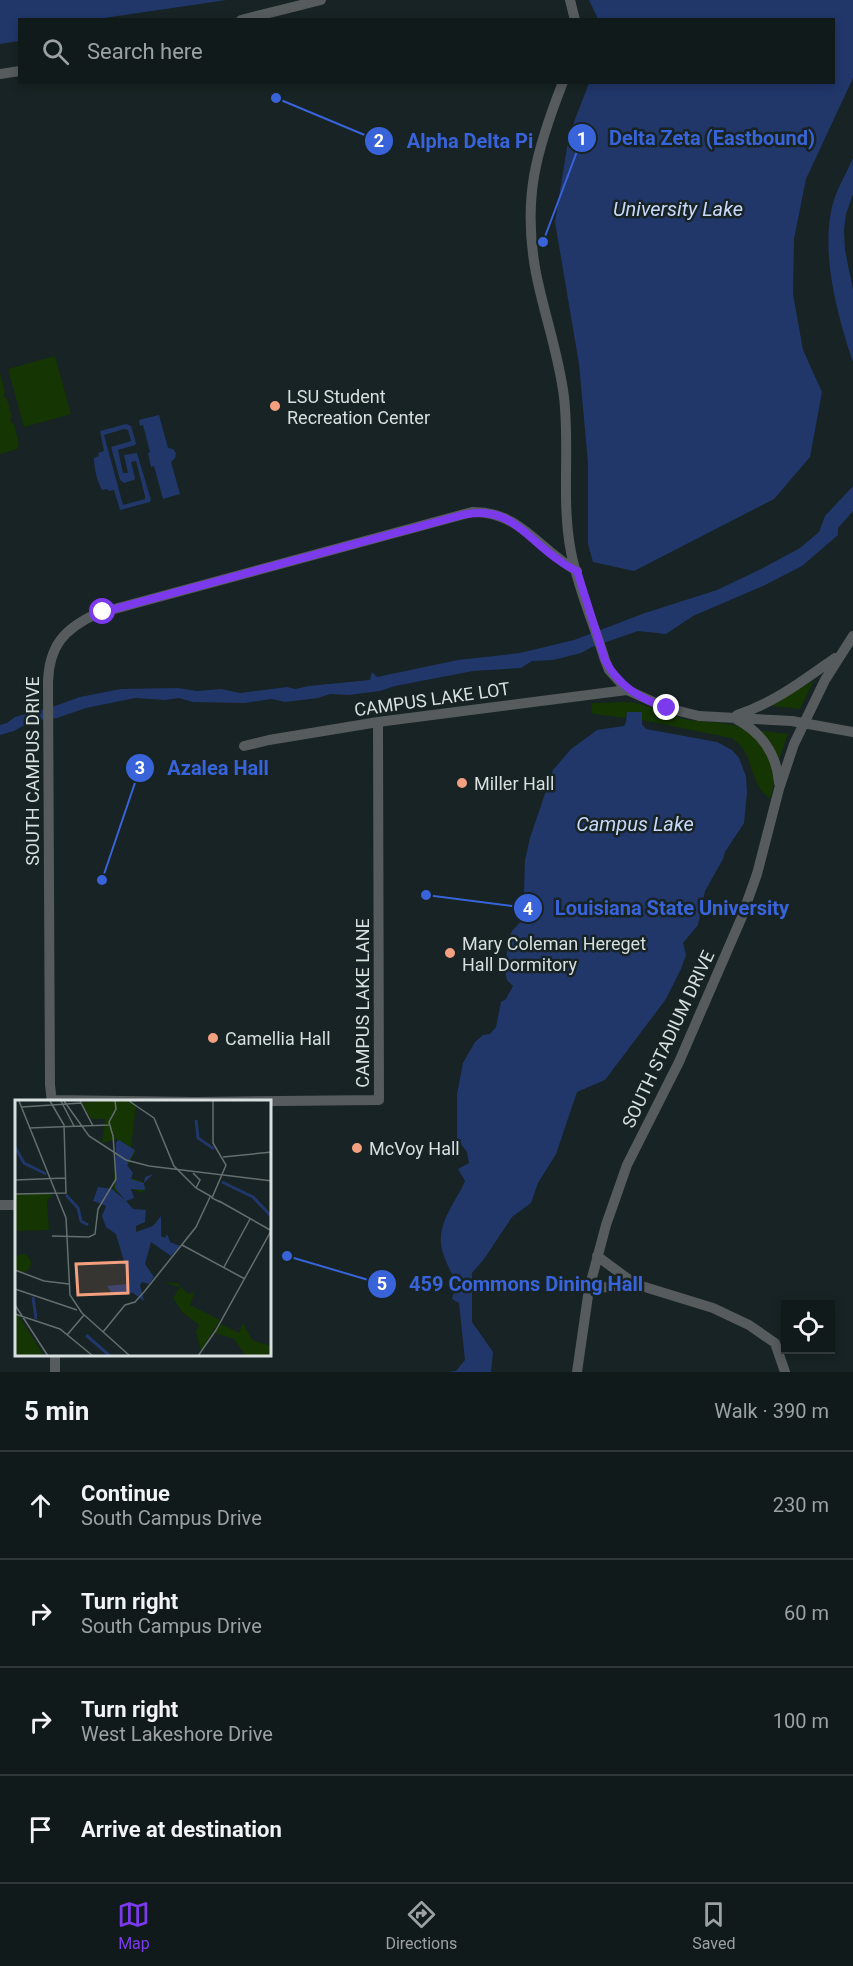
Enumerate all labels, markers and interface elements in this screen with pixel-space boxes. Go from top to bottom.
search box [18,18,835,84]
icon: search [39,35,72,68]
text: Search here [87,39,203,64]
callout: Delta Zeta (Eastbound) [567,119,826,157]
callout: Alpha Delta Pi [364,122,545,160]
text: Delta Zeta (Eastbound) [609,126,815,150]
text: 1 [577,128,587,149]
text: Alpha Delta Pi [407,129,533,153]
text: 2 [374,130,384,151]
water label: University Lake [613,197,743,221]
place label: LSU Student Recreation Center [287,386,430,428]
marker: LSU Student Recreation Center [268,399,282,413]
route start [89,598,115,624]
street label: SOUTH CAMPUS DRIVE [22,676,43,866]
street label: CAMPUS LAKE LOT [353,678,511,720]
route end [653,694,679,720]
callout: Azalea Hall [125,749,281,787]
text: Azalea Hall [167,756,269,780]
text: 3 [135,757,145,778]
place label: Miller Hall [474,773,554,794]
marker: Miller Hall [455,776,469,790]
water label: Campus Lake [576,812,694,836]
callout: Louisiana State University [513,889,802,927]
text: Louisiana State University [555,896,790,920]
text: 4 [523,898,533,919]
street label: CAMPUS LAKE LANE [352,918,373,1088]
place label: Mary Coleman Hereget Hall Dormitory [462,933,646,975]
marker: Mary Coleman Hereget Hall Dormitory [443,946,457,960]
street label: SOUTH STADIUM DRIVE [618,947,718,1131]
place label: Camellia Hall [225,1028,331,1049]
marker: Camellia Hall [206,1031,220,1045]
inset map [15,1100,272,1357]
place label: McVoy Hall [369,1138,460,1159]
marker: McVoy Hall [350,1141,364,1155]
callout: 459 Commons Dining Hall [367,1265,655,1303]
text: 459 Commons Dining Hall [409,1272,643,1296]
text: 5 [377,1273,387,1294]
map controls [781,1300,835,1354]
button: locate [781,1300,835,1354]
text: 5 min [24,1396,89,1426]
text: Walk · 390 m [714,1399,829,1423]
text: Continue [81,1481,170,1506]
icon: ahead [24,1489,57,1522]
text: 230 m [773,1493,829,1517]
text: South Campus Drive [81,1506,262,1530]
text: Turn right [81,1589,178,1614]
icon: right [24,1597,57,1630]
text: 60 m [784,1601,829,1625]
text: South Campus Drive [81,1614,262,1638]
text: Turn right [81,1697,178,1722]
icon: right [24,1705,57,1738]
text: 100 m [773,1709,829,1733]
text: West Lakeshore Drive [81,1722,273,1746]
icon: arrive [24,1813,57,1846]
text: Arrive at destination [81,1817,282,1842]
tab: Map [117,1898,150,1953]
tab: Directions [385,1898,457,1953]
tab: Saved [692,1898,736,1953]

